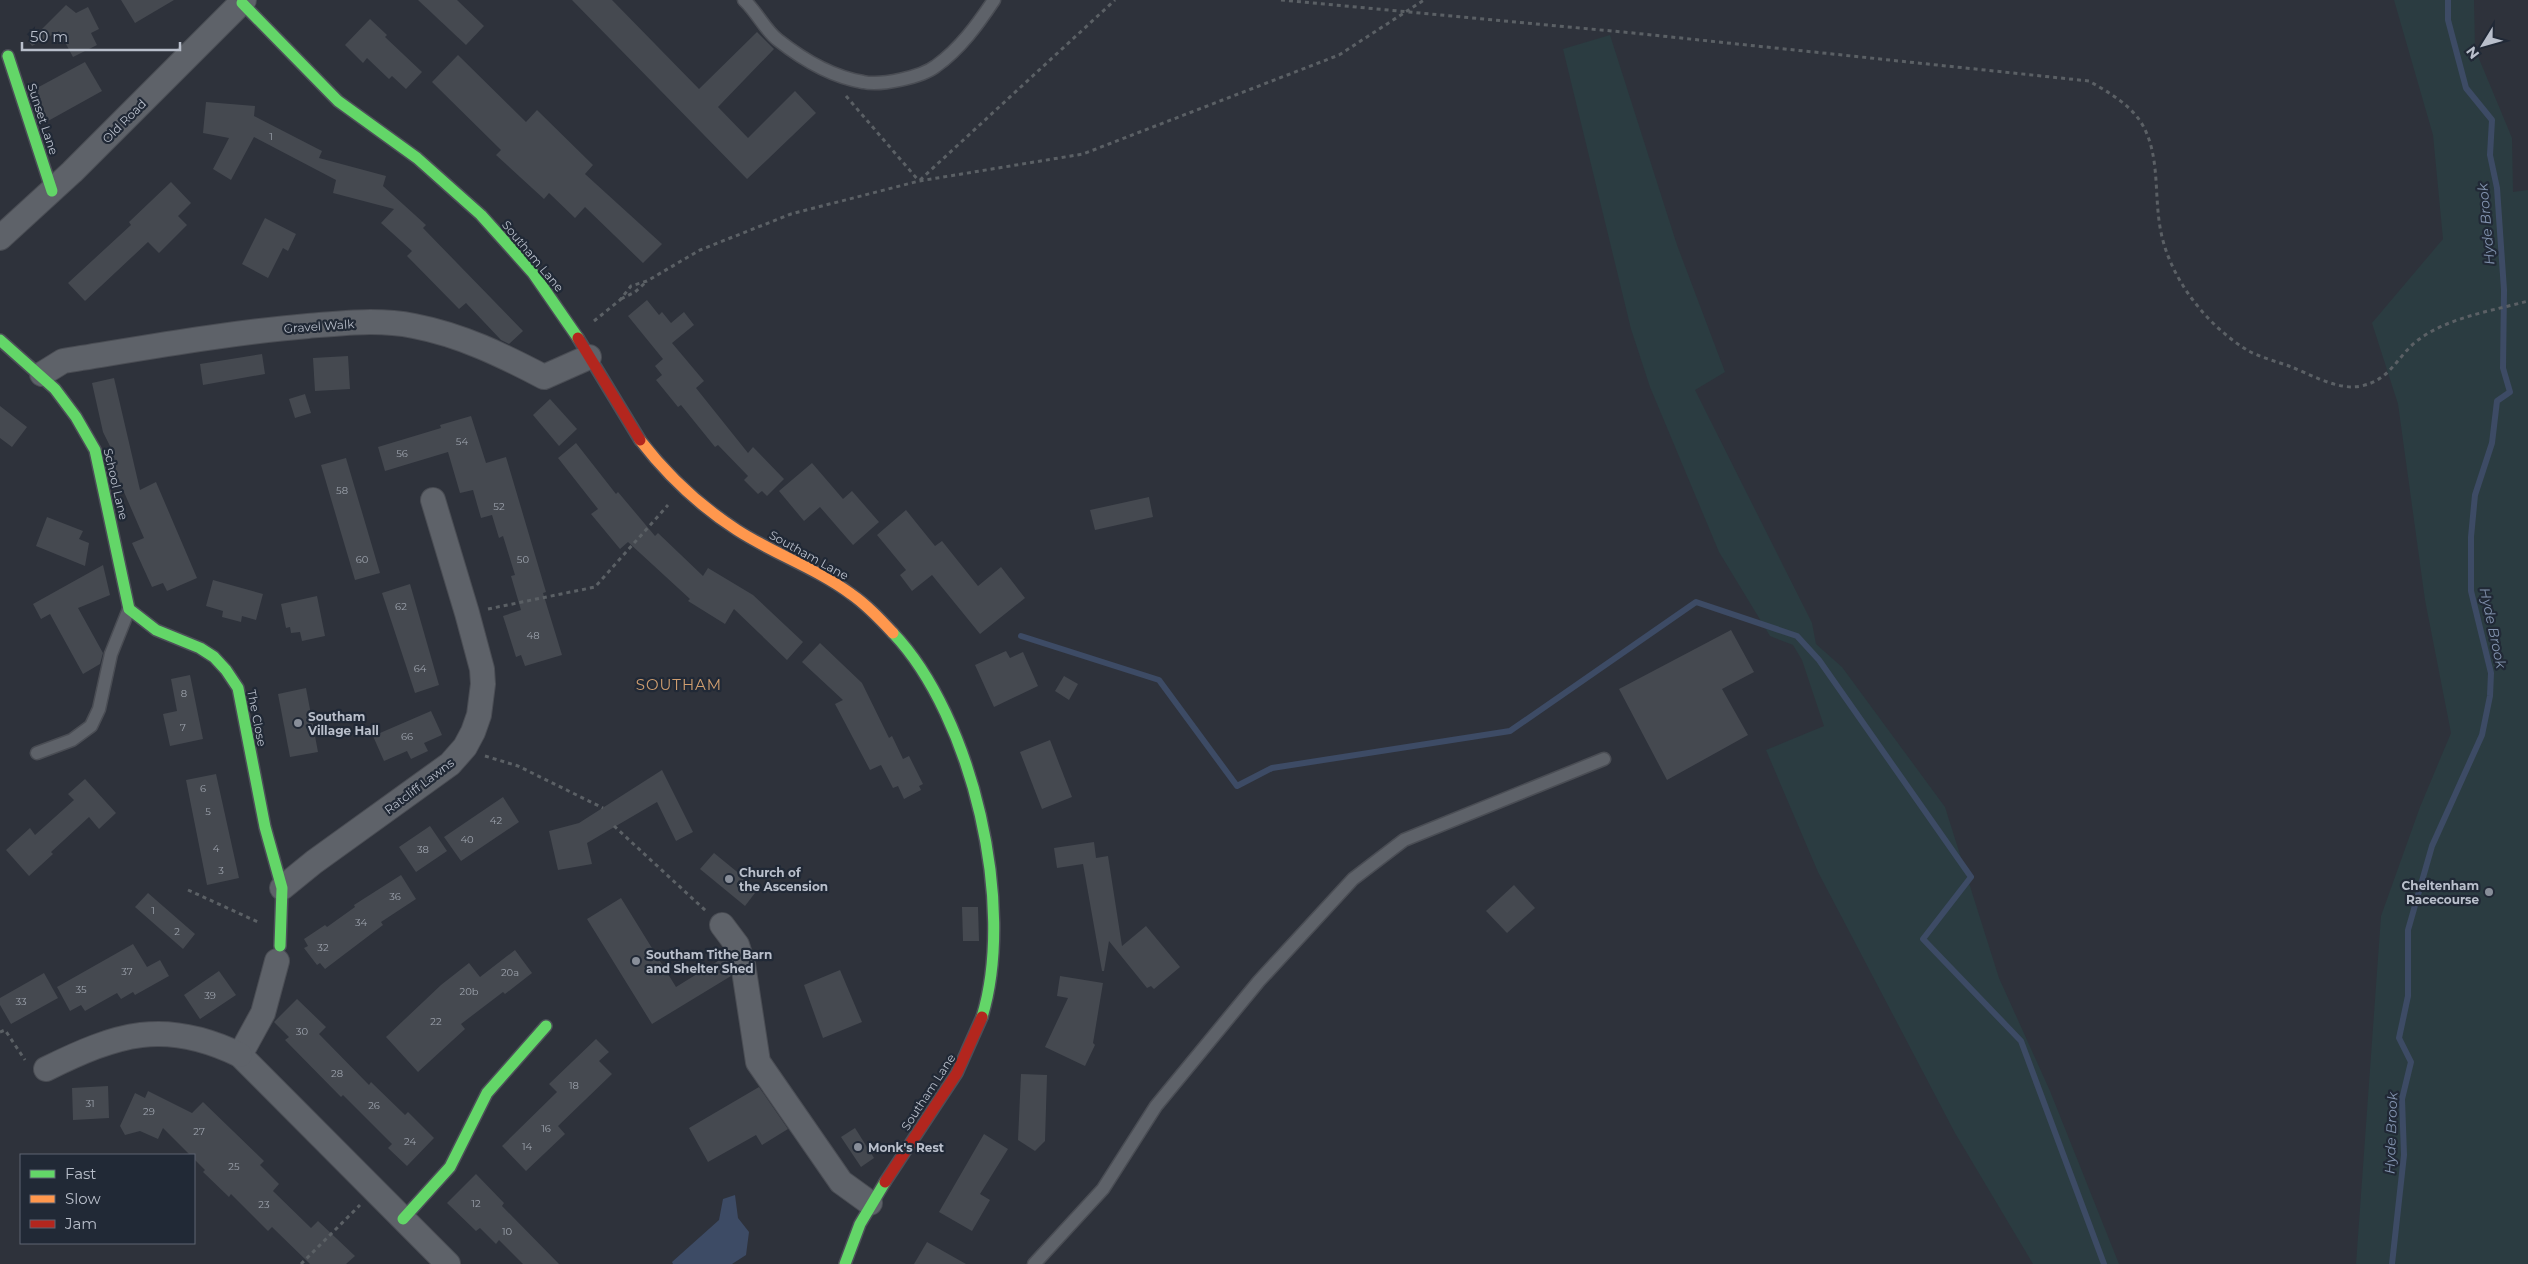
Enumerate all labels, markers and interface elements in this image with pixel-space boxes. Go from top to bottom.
scale bar [22,20,180,52]
north arrow [2458,20,2508,70]
text: 50 m [30,27,68,46]
text: N [2462,43,2483,63]
street label: Sunset Lane [24,81,62,157]
street label: Old Road [99,96,149,146]
house number: 1 [269,130,273,143]
water label: Hyde Brook [2473,182,2499,266]
street label: Southam Lane [499,217,567,295]
street label: Gravel Walk [283,316,356,336]
house number: 54 [456,435,469,448]
street label: School Lane [100,447,132,521]
house number: 56 [396,447,408,460]
house number: 58 [336,484,348,497]
house number: 52 [493,500,505,513]
street label: Southam Lane [767,527,851,583]
house number: 60 [356,553,369,566]
house number: 50 [517,553,530,566]
water label: Hyde Brook [2476,586,2510,671]
house number: 62 [395,600,407,613]
house number: 48 [526,629,540,642]
house number: 64 [414,662,427,675]
district label: SOUTHAM [636,675,722,694]
house number: 8 [181,687,187,700]
street label: The Close [244,688,270,748]
place label: Southam Village Hall [307,709,379,738]
marker: Southam Village Hall [292,717,304,729]
house number: 7 [180,721,186,734]
house number: 66 [401,730,413,743]
street label: Ratcliff Lawns [381,755,457,817]
house number: 6 [200,782,206,795]
house number: 5 [205,805,211,818]
house number: 42 [490,814,502,827]
house number: 40 [460,833,474,846]
house number: 4 [213,842,220,855]
house number: 38 [417,843,429,856]
house number: 3 [218,864,224,877]
place label: Church of the Ascension [739,865,828,894]
marker: Church of the Ascension [723,873,735,885]
place label: Cheltenham Racecourse [2402,878,2479,907]
marker: Cheltenham Racecourse [2483,886,2495,898]
house number: 36 [389,890,401,903]
house number: 1 [151,904,155,917]
house number: 34 [355,916,368,929]
house number: 2 [174,925,180,938]
house number: 32 [317,941,329,954]
place label: Southam Tithe Barn and Shelter Shed [646,947,772,976]
marker: Southam Tithe Barn and Shelter Shed [630,955,642,967]
house number: 37 [121,965,133,978]
house number: 20a [501,966,519,979]
house number: 35 [75,983,87,996]
house number: 20b [459,985,479,998]
house number: 39 [204,989,216,1002]
house number: 33 [15,995,27,1008]
house number: 22 [430,1015,442,1028]
house number: 30 [296,1025,309,1038]
street label: Southam Lane [898,1051,958,1133]
house number: 28 [331,1067,343,1080]
house number: 18 [569,1079,579,1092]
water label: Hyde Brook [2381,1091,2401,1174]
house number: 31 [85,1097,95,1110]
house number: 26 [368,1099,380,1112]
house number: 29 [143,1105,155,1118]
house number: 16 [541,1122,551,1135]
house number: 27 [193,1125,205,1138]
house number: 24 [404,1135,416,1148]
house number: 14 [522,1140,532,1153]
place label: Monk's Rest [868,1140,945,1155]
marker: Monk's Rest [852,1141,864,1153]
legend [20,1154,195,1244]
house number: 25 [228,1160,240,1173]
text: Fast [65,1164,96,1183]
text: Slow [65,1189,101,1208]
house number: 12 [471,1197,481,1210]
house number: 23 [258,1198,270,1211]
text: Jam [64,1214,97,1233]
house number: 10 [502,1225,512,1238]

